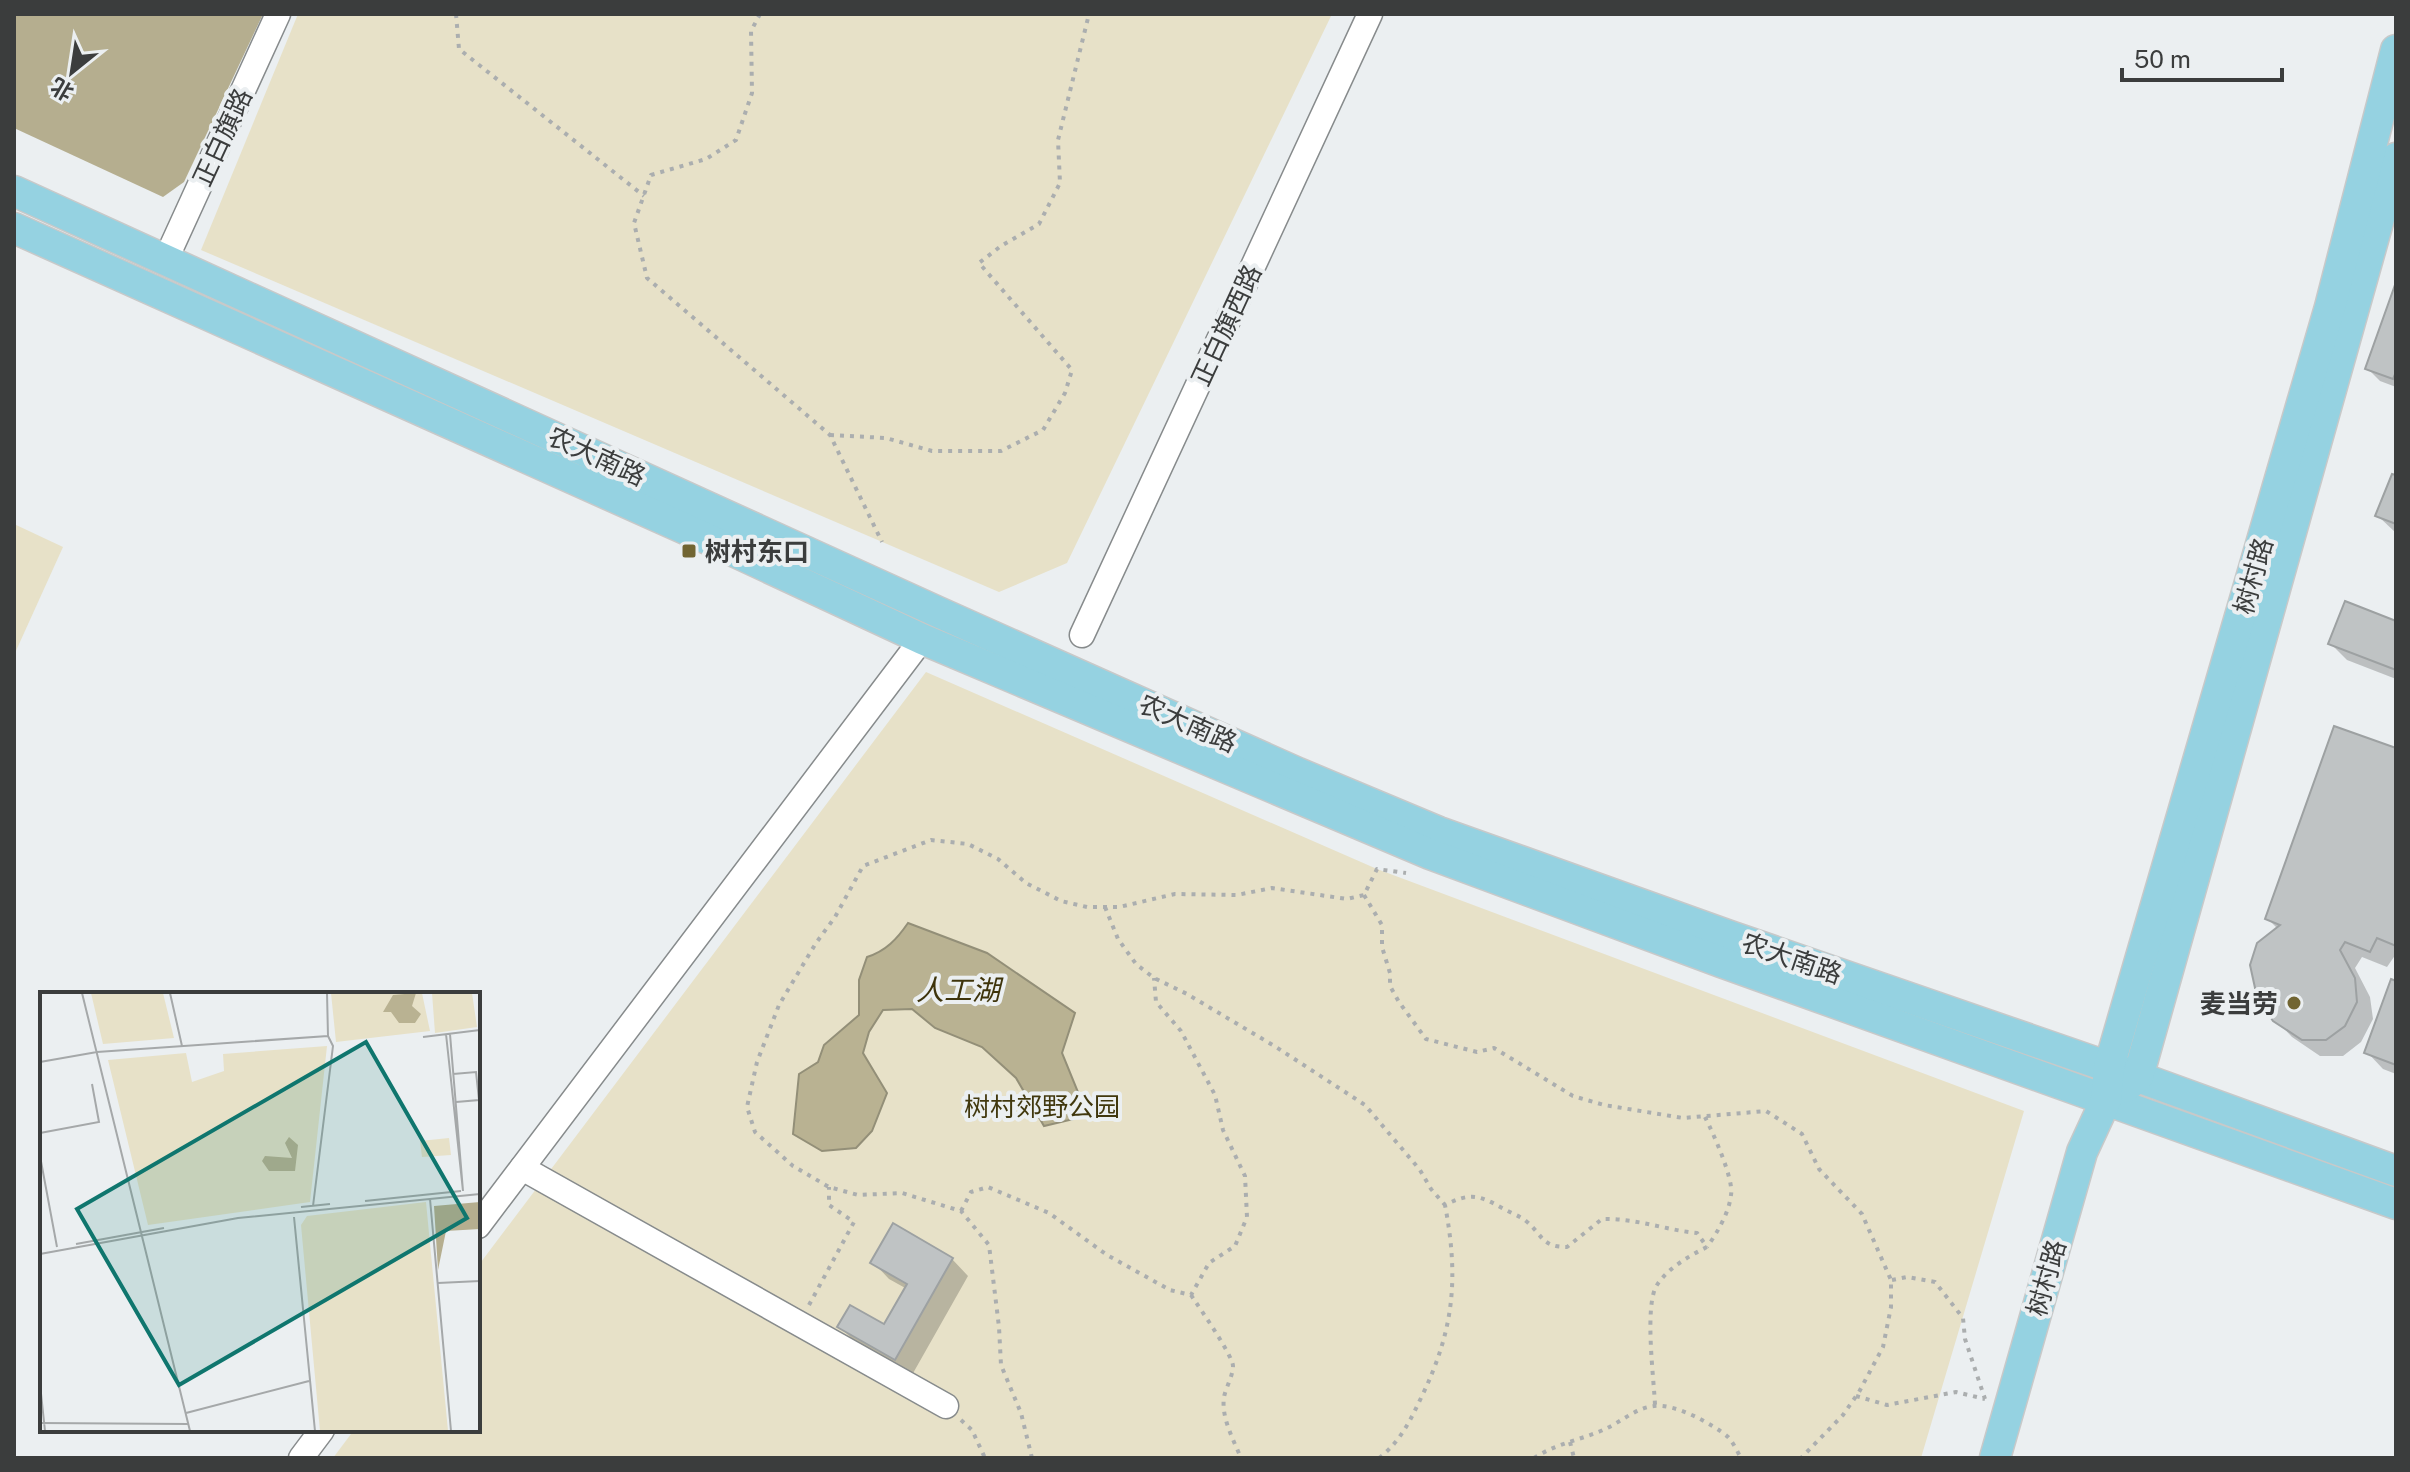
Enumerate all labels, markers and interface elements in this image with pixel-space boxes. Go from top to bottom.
north arrow [32,32,112,112]
scale bar [2122,32,2282,82]
text: 50 m [2134,45,2191,73]
text: 北 [46,73,78,106]
street label: 正白旗路 [186,83,258,191]
street label: 正白旗西路 [1184,260,1268,390]
street label: 农大南路 [543,420,651,492]
street label: 树村路 [2227,534,2279,618]
place label: 树村东口 [705,536,809,567]
marker: 树村东口 [680,542,698,560]
street label: 农大南路 [1134,688,1242,758]
street label: 农大南路 [1738,926,1846,990]
water label: 人工湖 [916,973,1004,1006]
place label: 麦当劳 [2200,988,2278,1019]
inset map [40,992,480,1432]
marker: 麦当劳 [2285,994,2303,1012]
park label: 树村郊野公园 [964,1091,1120,1122]
street label: 树村路 [2020,1236,2072,1320]

